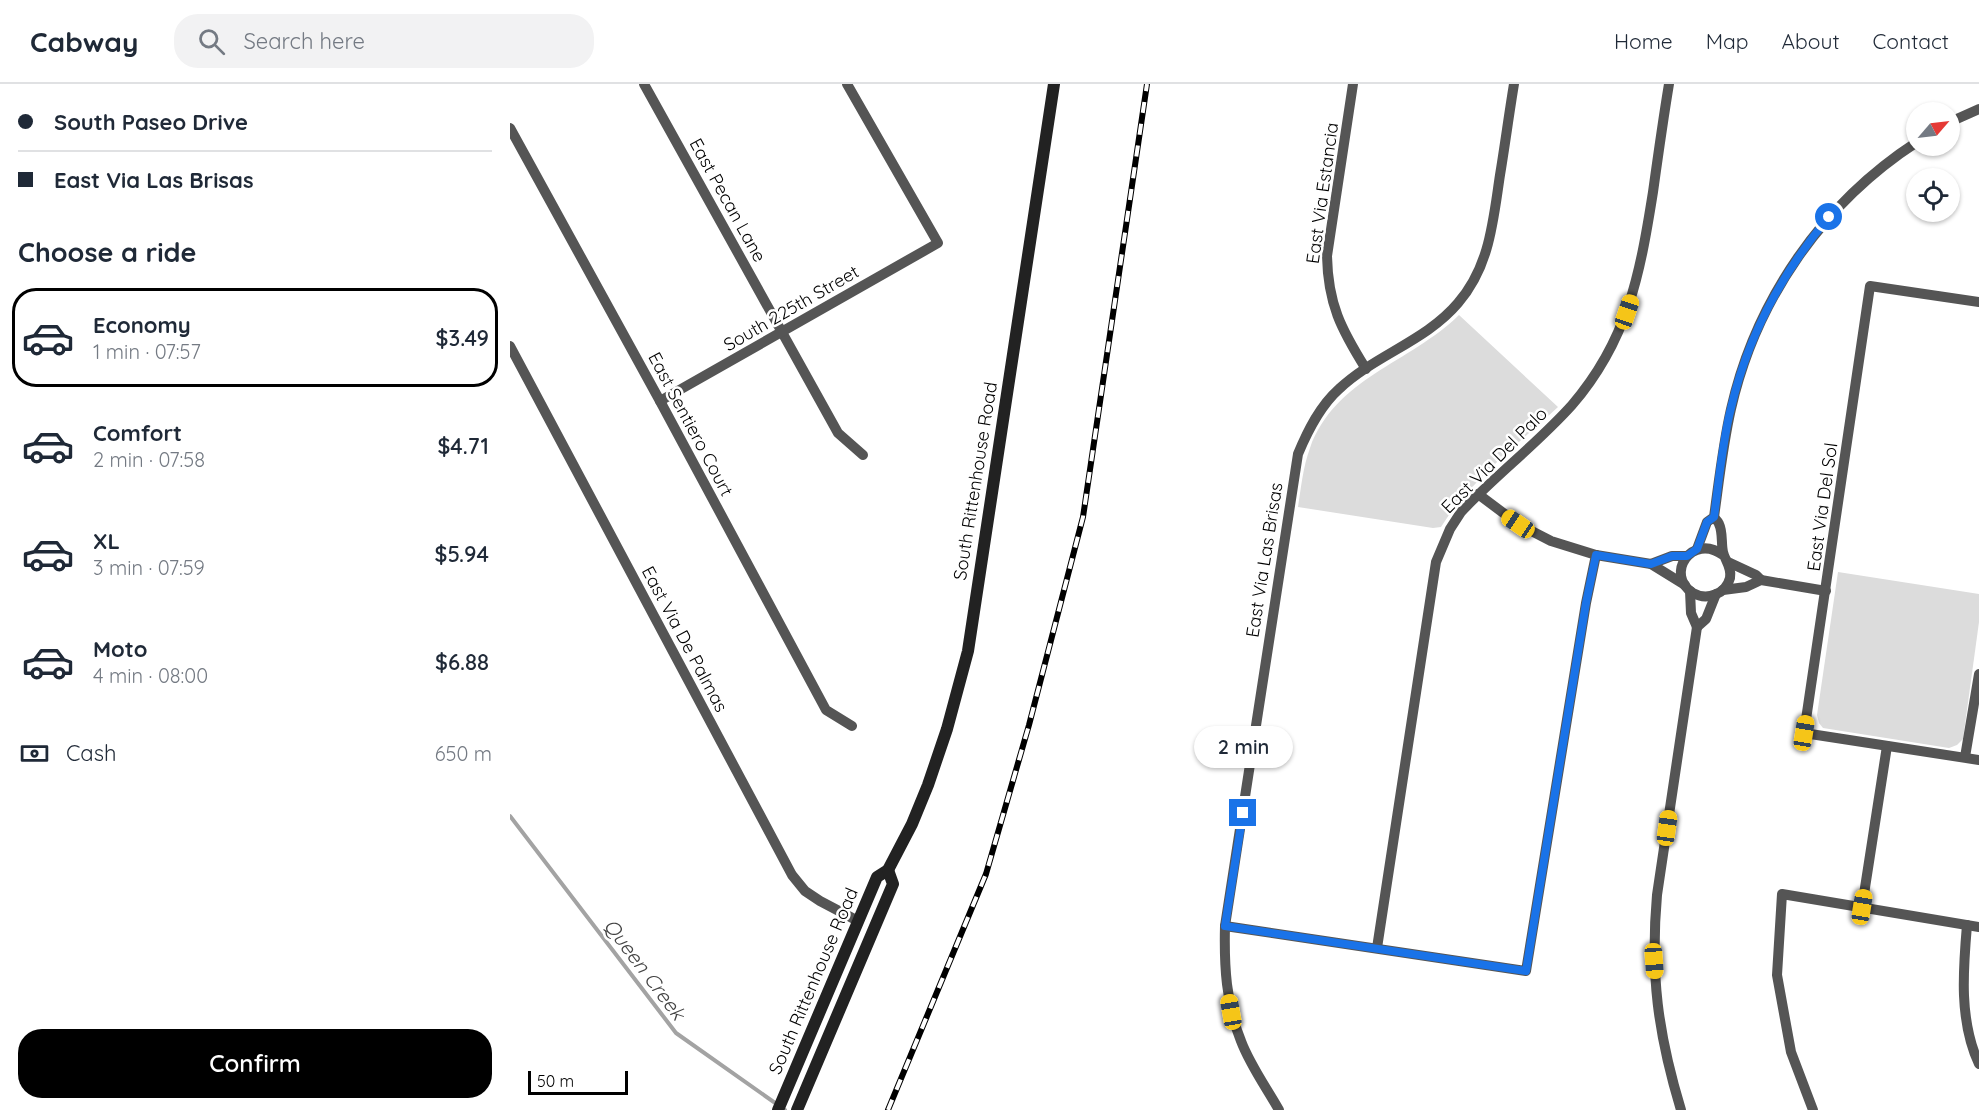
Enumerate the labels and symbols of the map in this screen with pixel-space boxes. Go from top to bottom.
north arrow [1906,102,1960,156]
street label: East Via Estancia [1301,121,1343,265]
street label: East Pecan Lane [685,134,771,266]
route start [1815,203,1842,230]
street label: South 225th Street [719,260,863,356]
car [1613,292,1641,332]
street label: East Sentiero Court [643,348,739,500]
street label: South Rittenhouse Road [948,380,1002,582]
street label: East Via Del Palo [1436,402,1552,518]
street label: East Via Del Sol [1802,441,1842,573]
street label: East Via Las Brisas [1240,481,1288,639]
car [1498,506,1538,542]
street label: East Via De Palmas [637,562,733,716]
car [1792,714,1816,752]
callout: 2 min [1194,726,1293,768]
route end [1229,799,1256,826]
car [1656,809,1678,847]
street label: South Rittenhouse Road [763,884,863,1078]
car [1850,888,1874,926]
water label: Queen Creek [599,914,693,1026]
car [1644,942,1664,980]
car [1219,993,1243,1031]
scale bar [528,1068,628,1096]

